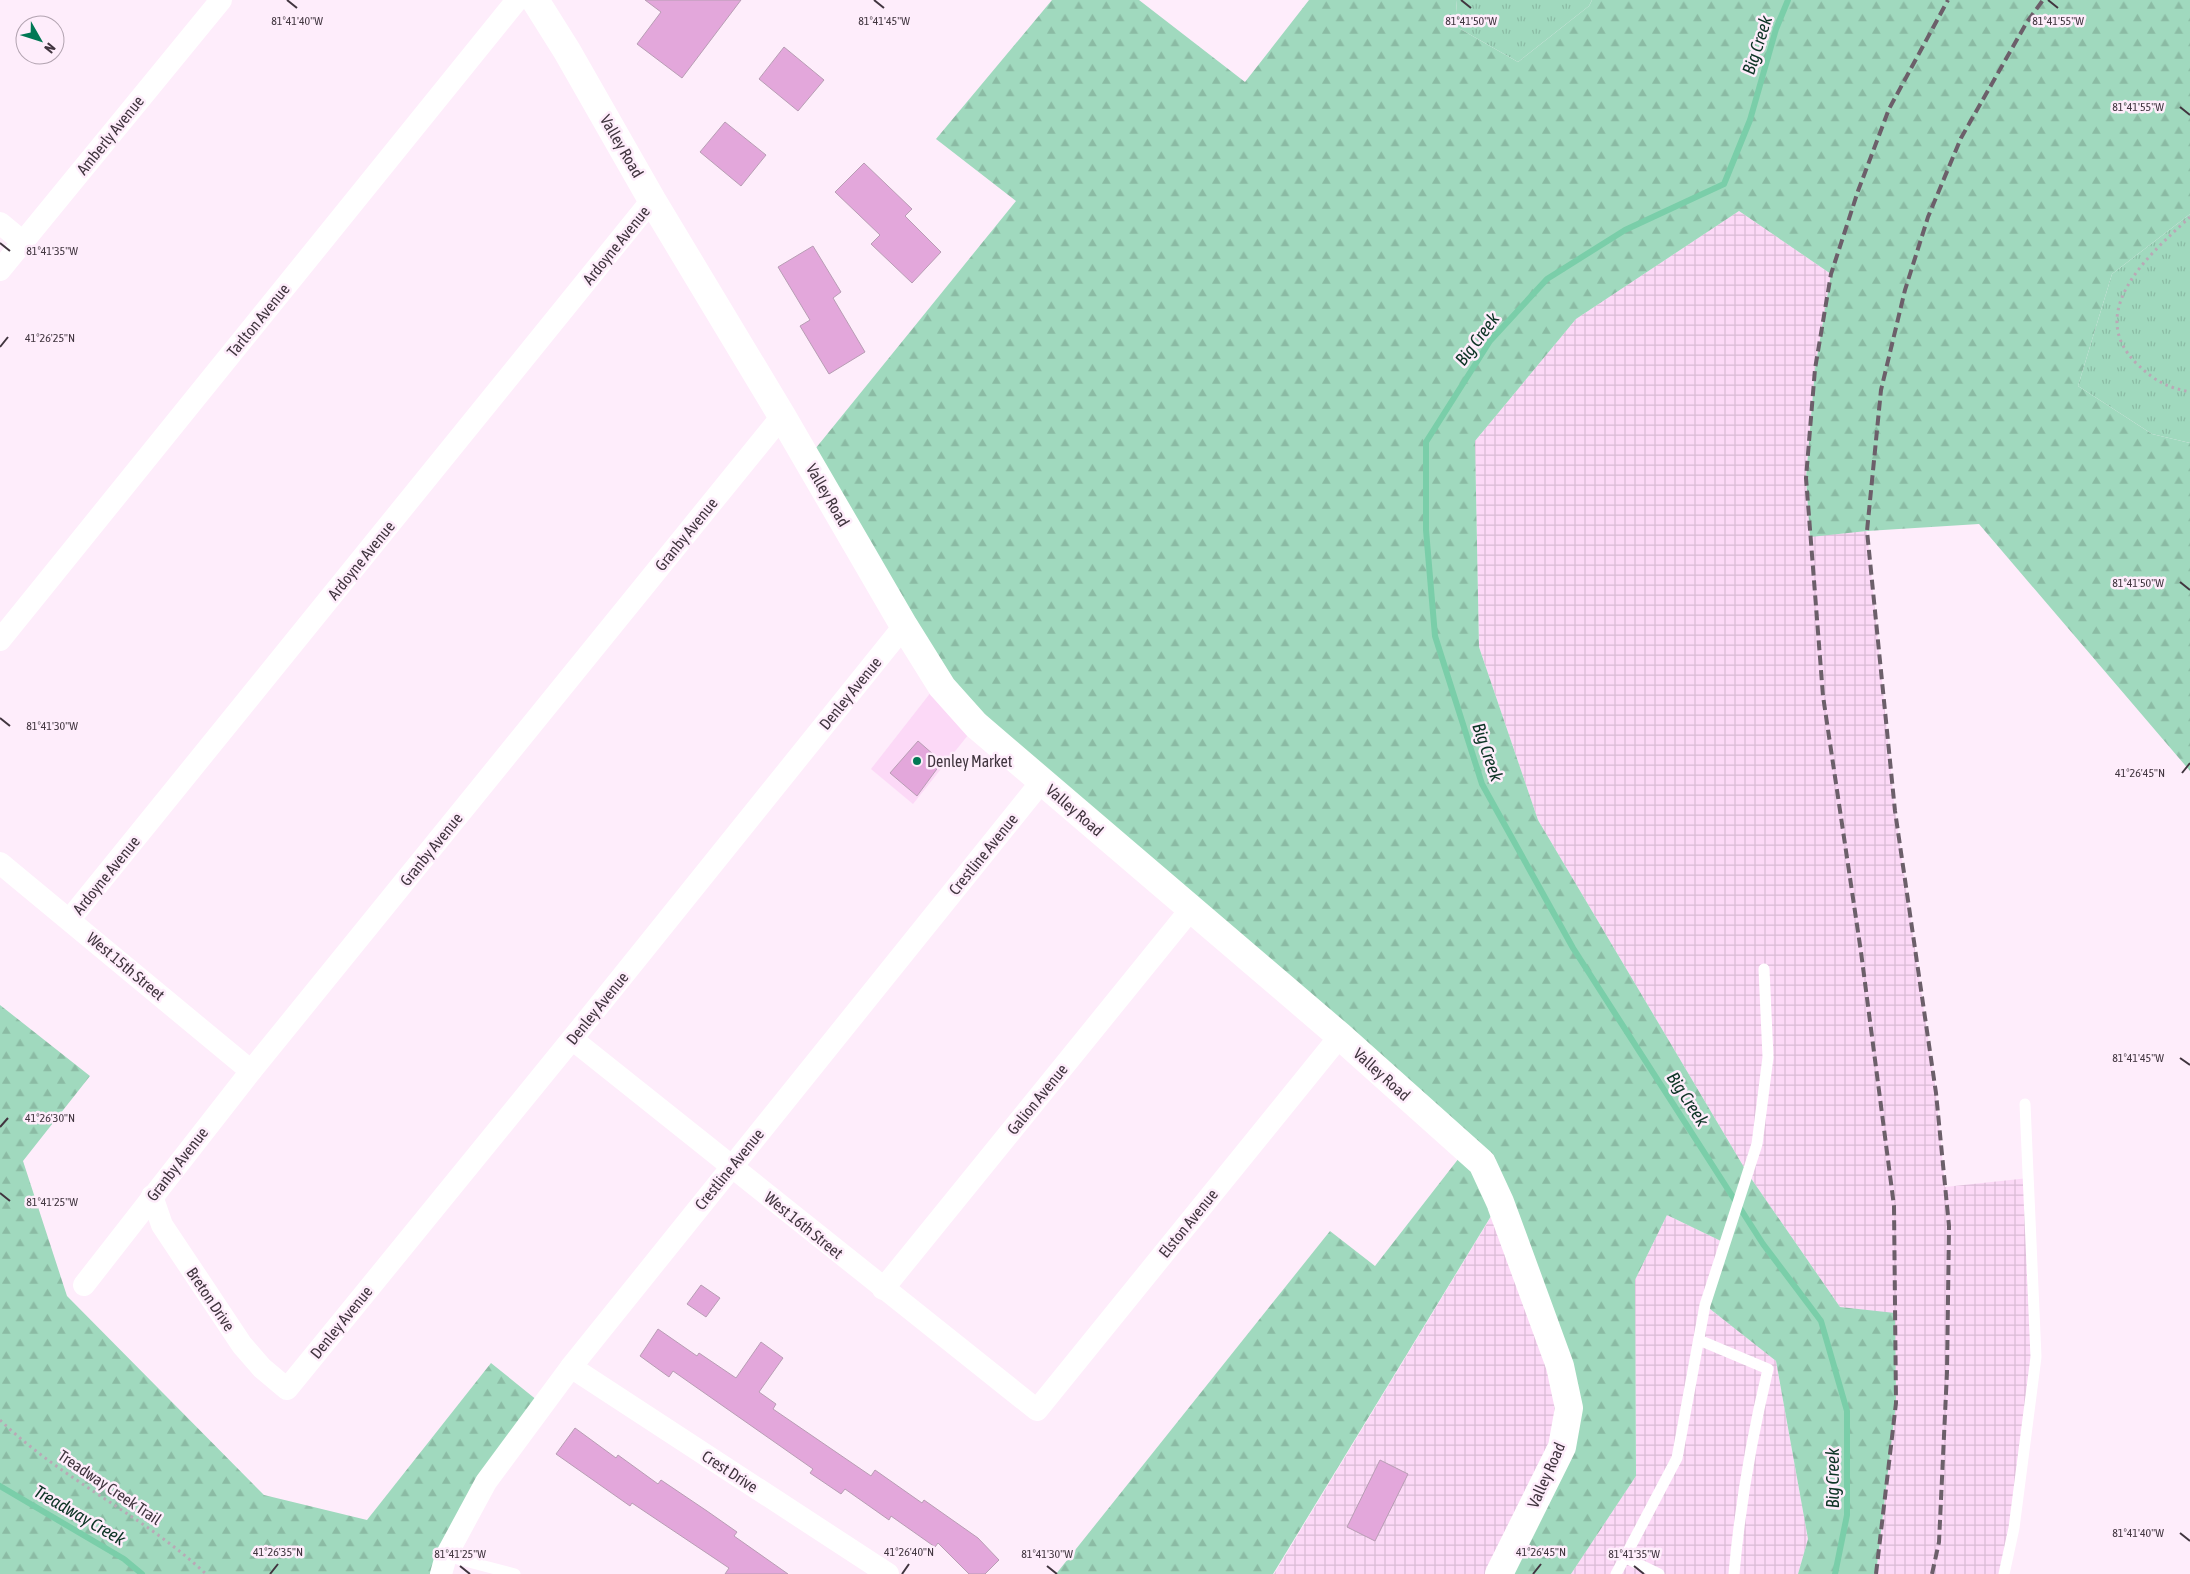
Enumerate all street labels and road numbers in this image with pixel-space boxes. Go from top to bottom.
street label: Amberly Avenue [73,92,148,179]
street label: Valley Road [596,111,647,181]
street label: Ardoyne Avenue [579,202,654,288]
street label: Tarlton Avenue [223,280,293,360]
street label: Valley Road [802,460,853,530]
street label: Granby Avenue [651,494,722,575]
street label: Ardoyne Avenue [324,517,399,603]
street label: Denley Avenue [815,653,886,734]
street label: Valley Road [1042,780,1107,840]
street label: Granby Avenue [396,809,467,890]
street label: Crestline Avenue [945,810,1021,898]
street label: Ardoyne Avenue [69,832,144,918]
street label: West 15th Street [84,928,169,1004]
street label: Denley Avenue [562,968,633,1049]
street label: Valley Road [1349,1044,1414,1105]
street label: Galion Avenue [1003,1060,1071,1138]
street label: Granby Avenue [143,1124,212,1205]
street label: Crestline Avenue [691,1125,767,1213]
street label: Elston Avenue [1155,1185,1221,1261]
street label: West 16th Street [761,1188,847,1262]
street label: Breton Drive [183,1264,239,1334]
street label: Denley Avenue [306,1282,377,1363]
street label: Valley Road [1524,1440,1569,1511]
street label: Treadway Creek Trail [55,1445,165,1529]
street label: Crest Drive [699,1446,761,1496]

